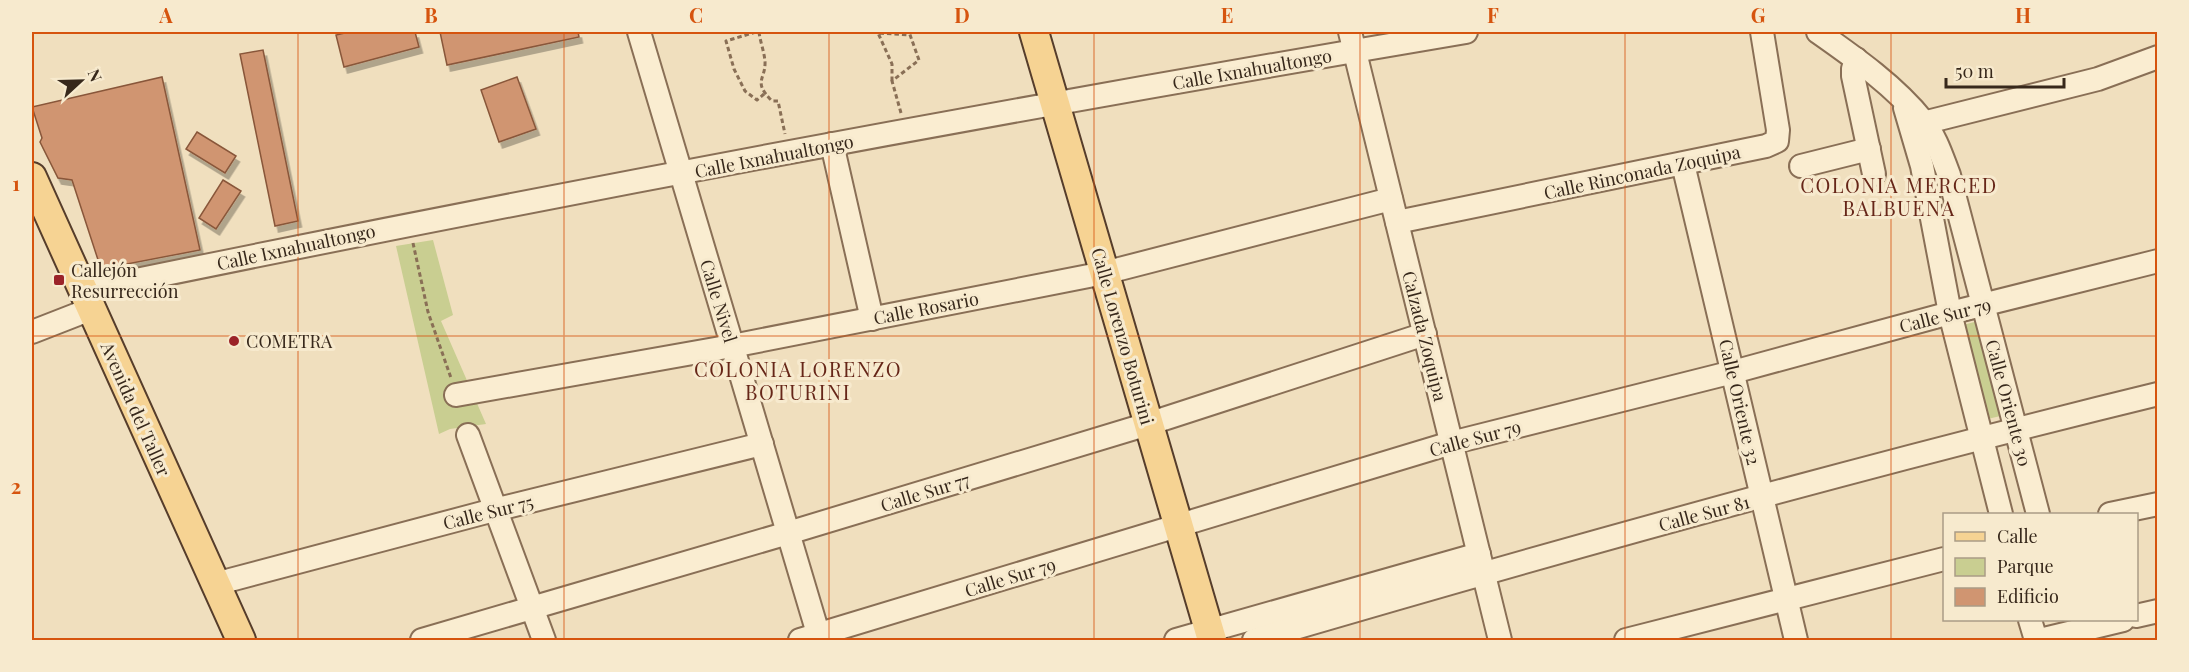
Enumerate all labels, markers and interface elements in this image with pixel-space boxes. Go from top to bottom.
text: A [158,1,173,28]
text: B [424,1,438,28]
text: C [689,1,703,28]
text: D [954,1,970,28]
text: E [1221,1,1233,28]
text: F [1487,1,1499,28]
text: G [1751,1,1766,28]
text: H [2015,1,2031,28]
street label: Calle Ixnahualtongo [1170,43,1334,95]
north arrow [51,51,111,111]
scale bar [1946,51,2064,89]
text: 50 m [1955,59,1994,83]
text: N [83,66,107,85]
street label: Calle Ixnahualtongo [693,129,856,183]
street label: Calle Rinconada Zoquipa [1541,139,1743,205]
text: 1 [12,169,20,196]
district label: COLONIA MERCED BALBUENA [1800,171,1998,221]
street label: Calle Ixnahualtongo [215,218,378,276]
street label: Calle Lorenzo Boturini [1086,245,1160,427]
street label: Calle Nivel [695,257,743,345]
place label: Callejón Resurrección [71,258,179,303]
street label: Calzada Zoquipa [1397,268,1453,404]
marker: Callejón Resurrección [52,273,66,287]
street label: Calle Rosario [871,286,981,330]
street label: Calle Sur 79 [1897,292,1993,338]
place label: COMETRA [246,329,333,353]
marker: COMETRA [227,334,241,348]
street label: Avenida del Taller [95,337,176,480]
street label: Calle Oriente 32 [1714,337,1766,467]
street label: Calle Oriente 30 [1981,337,2037,469]
district label: COLONIA LORENZO BOTURINI [694,355,902,405]
street label: Calle Sur 79 [1427,414,1523,462]
street label: Calle Sur 77 [878,467,973,517]
text: 2 [11,472,21,499]
street label: Calle Sur 75 [440,489,536,535]
street label: Calle Sur 81 [1656,489,1753,537]
legend [1943,513,2138,621]
text: Calle [1997,524,2038,548]
street label: Calle Sur 79 [962,552,1058,602]
text: Parque [1997,554,2054,578]
text: Edificio [1997,584,2059,608]

